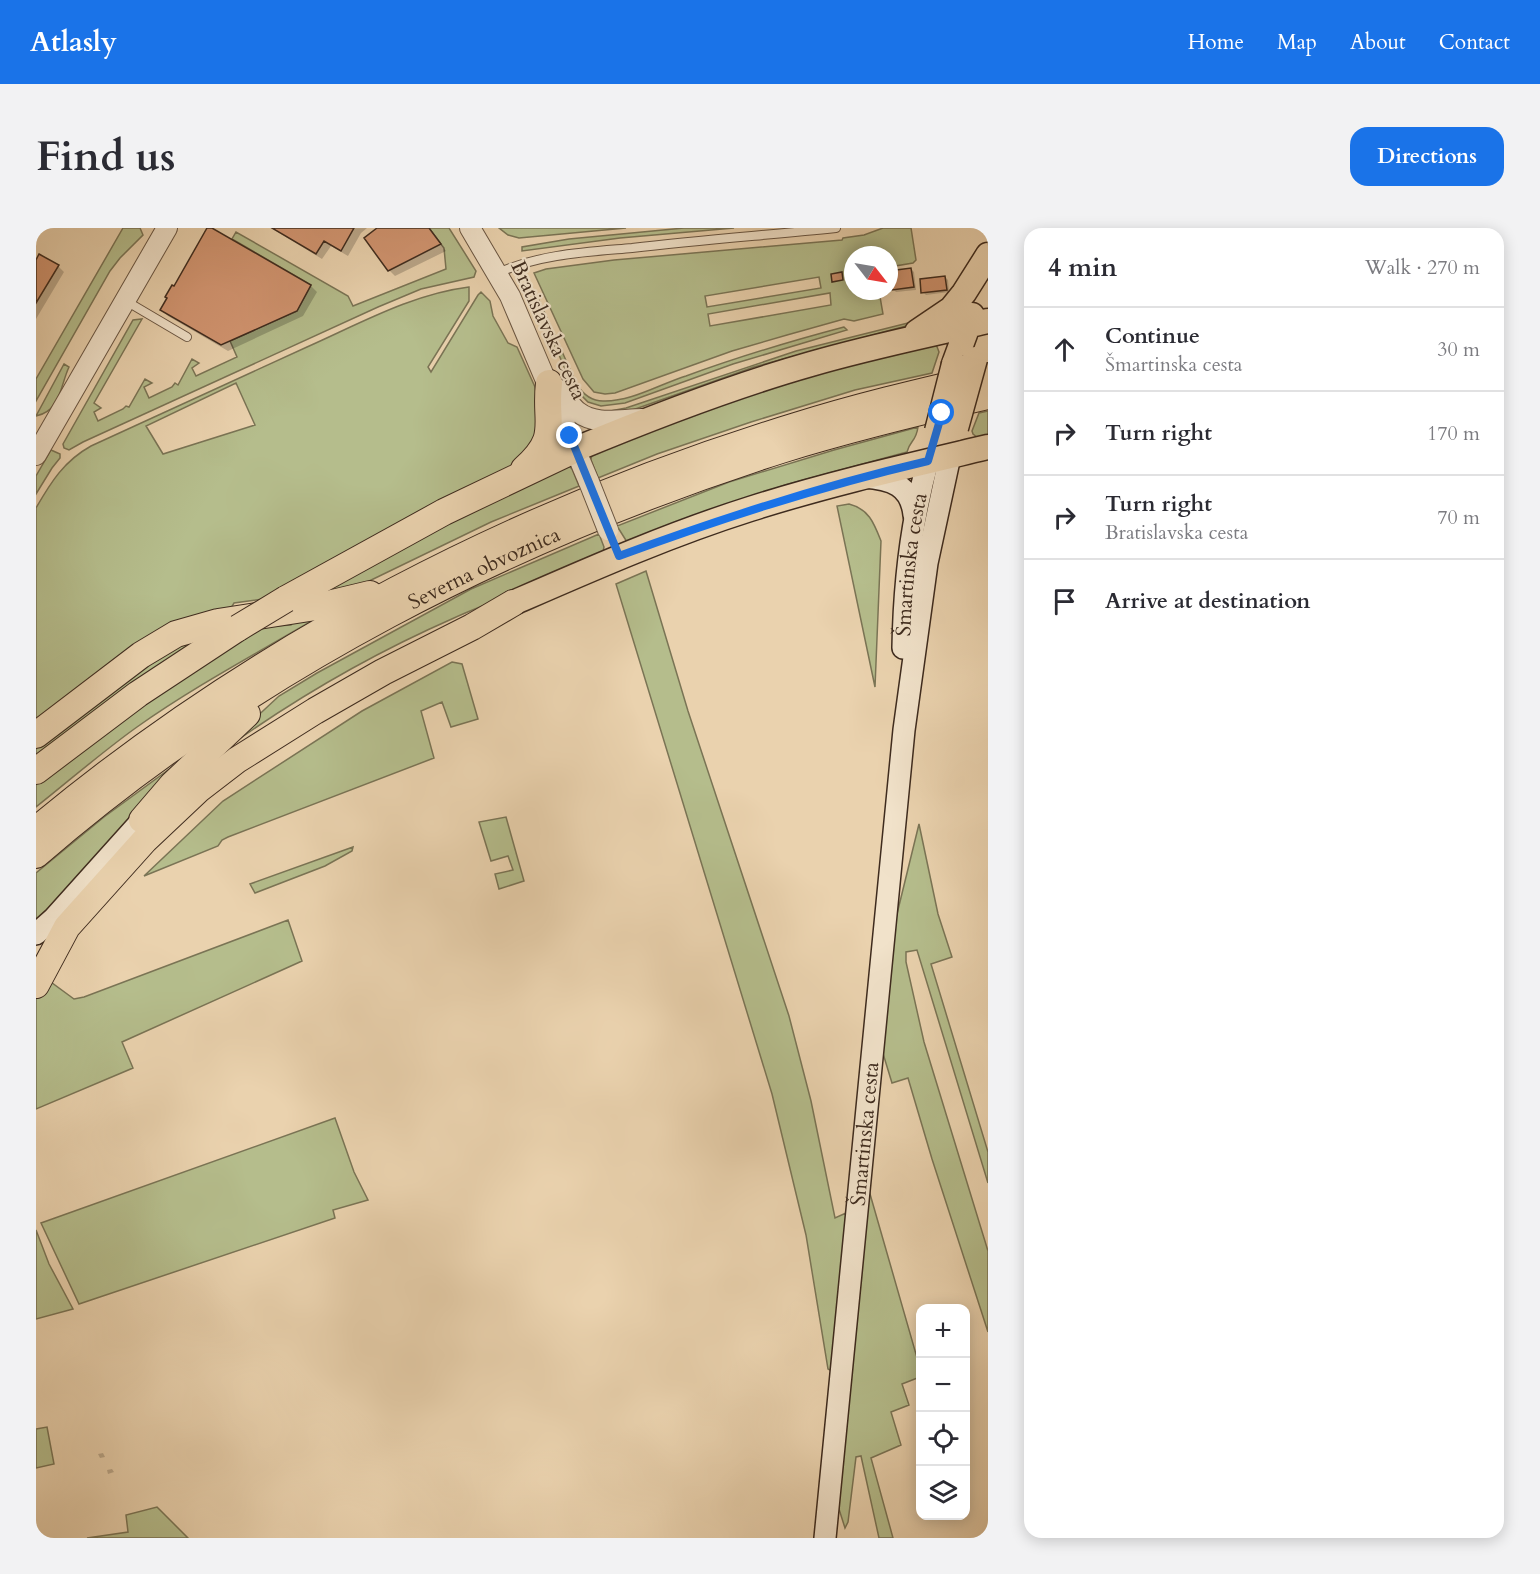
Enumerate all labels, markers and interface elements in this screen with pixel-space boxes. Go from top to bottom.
text: Atlasly [30,23,117,61]
text: Home [1188,28,1244,57]
text: Map [1277,28,1317,57]
text: About [1350,28,1406,57]
text: Contact [1439,28,1510,57]
button: Directions [1350,127,1504,186]
text: Find us [36,128,176,185]
north arrow [844,246,898,300]
text: 4 min [1048,250,1117,285]
text: Walk · 270 m [1365,254,1480,281]
street label: Bratislavska cesta [504,256,593,405]
text: Continue [1105,321,1200,351]
icon: ahead [1048,333,1081,366]
text: 30 m [1437,336,1480,363]
text: Šmartinska cesta [1105,351,1242,378]
route start [928,399,954,425]
icon: right [1048,417,1081,450]
text: Turn right [1105,418,1212,448]
text: 170 m [1427,420,1480,447]
route end [556,422,582,448]
text: Turn right [1105,489,1212,519]
street label: Šmartinska cesta [888,490,935,637]
icon: right [1048,501,1081,534]
text: 70 m [1437,504,1480,531]
text: Bratislavska cesta [1105,519,1248,546]
street label: Severna obvoznica [403,520,565,617]
icon: arrive [1048,585,1081,618]
text: Arrive at destination [1105,586,1310,616]
street label: Šmartinska cesta [843,1061,886,1207]
map controls [916,1304,970,1520]
button: + [916,1304,970,1358]
button: − [916,1358,970,1412]
button: locate [916,1412,970,1466]
button: layers [916,1466,970,1520]

